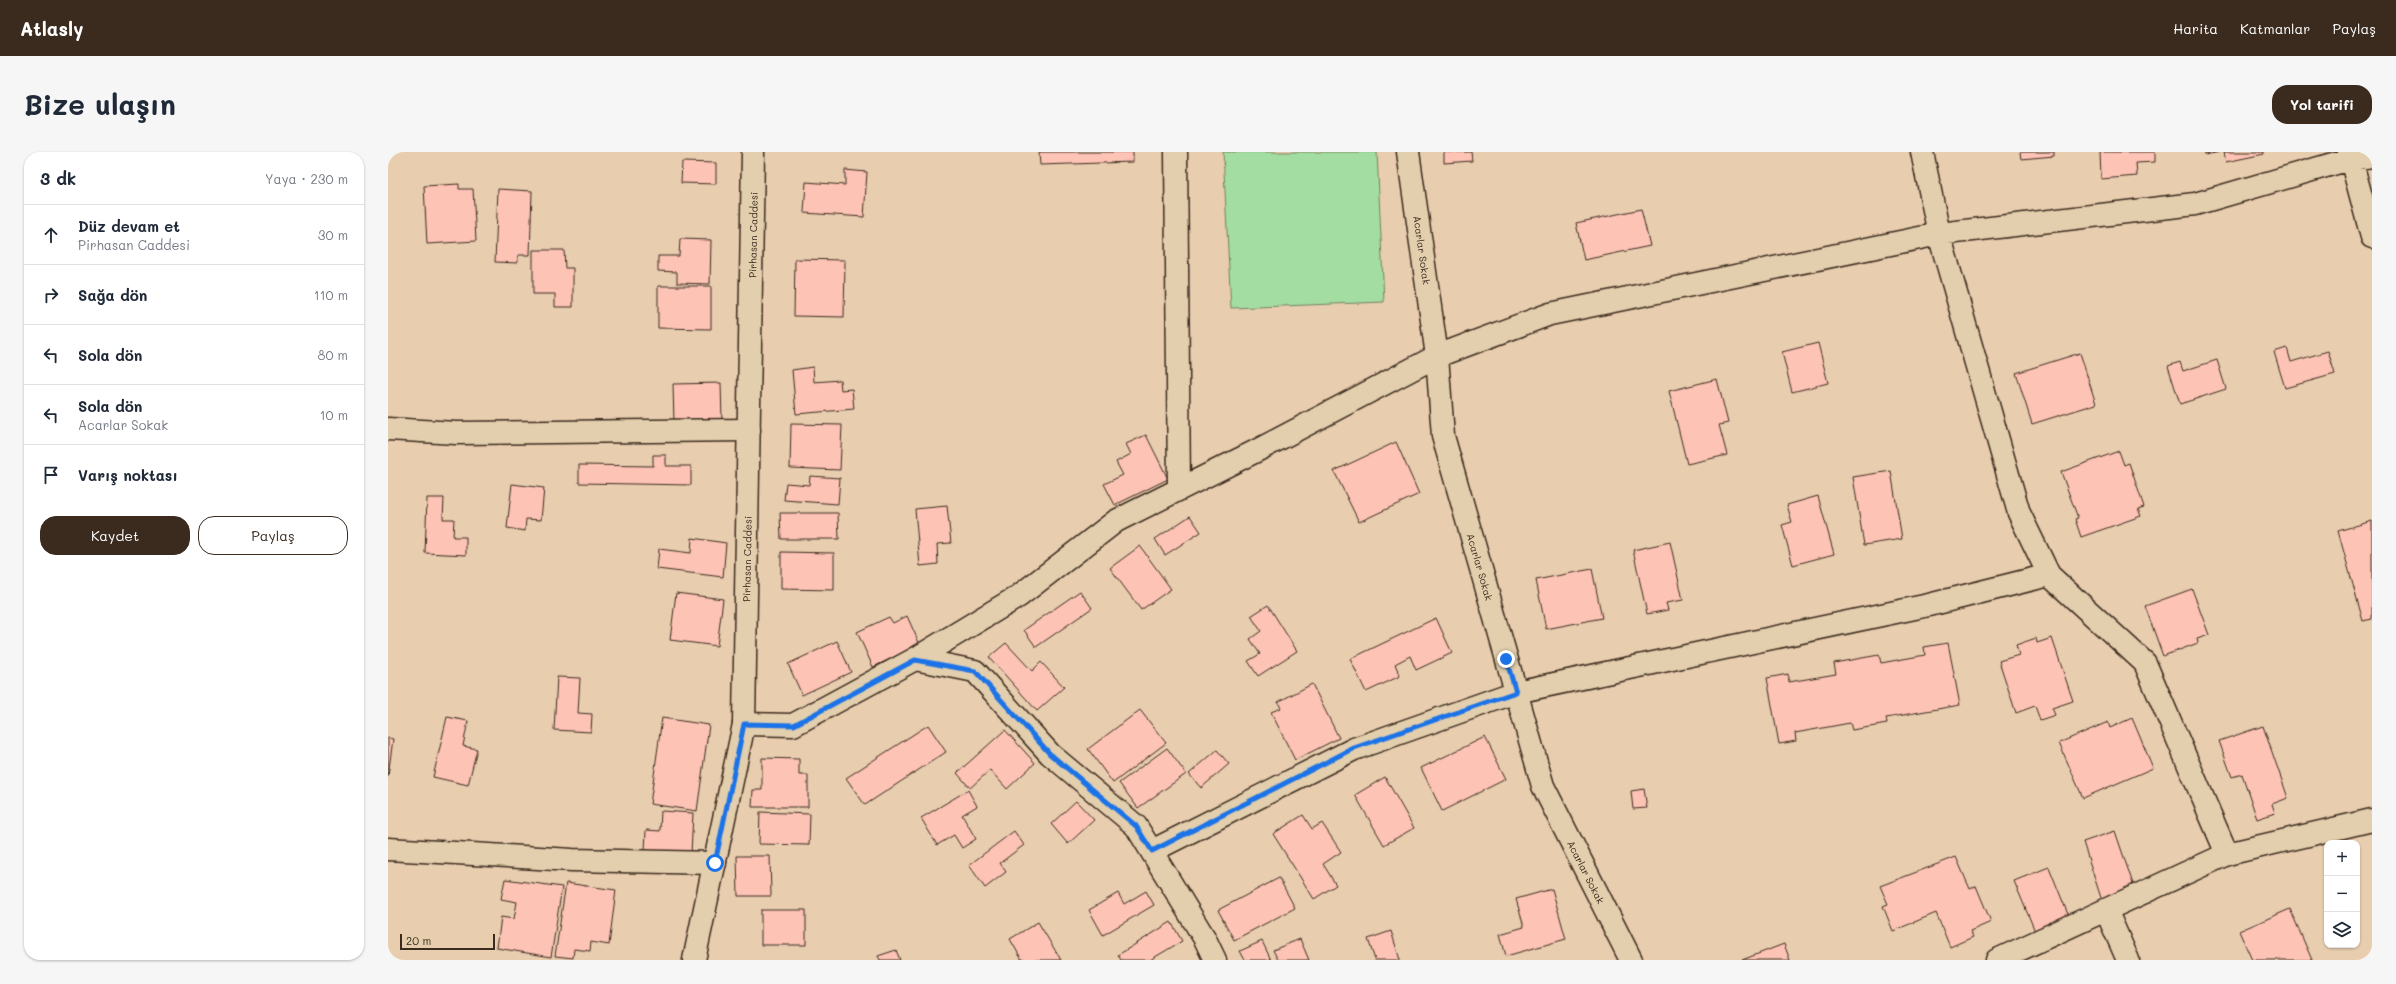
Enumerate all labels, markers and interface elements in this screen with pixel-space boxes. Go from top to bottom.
text: Atlasly [20,16,83,41]
text: Harita [2173,19,2218,38]
text: Katmanlar [2240,19,2310,38]
text: Paylaş [2332,19,2376,38]
button: Yol tarifi [2272,85,2372,124]
text: Bize ulaşın [24,86,176,122]
text: 3 dk [40,167,76,189]
text: Yaya · 230 m [265,170,348,187]
street label: Pirhasan Caddesi [745,192,761,278]
street label: Acarlar Sokak [1410,215,1434,285]
text: Düz devam et [78,216,180,236]
icon: ahead [40,224,62,246]
text: 30 m [318,226,348,243]
text: Pirhasan Caddesi [78,236,190,253]
icon: right [40,284,62,306]
text: Sağa dön [78,285,147,305]
text: 110 m [314,286,348,303]
icon: left [40,344,62,366]
text: Sola dön [78,345,142,365]
text: 80 m [318,346,348,363]
text: Sola dön [78,396,142,416]
icon: left [40,404,62,426]
text: 10 m [320,406,348,423]
text: Acarlar Sokak [78,416,168,433]
icon: arrive [40,464,62,486]
text: Varış noktası [78,465,178,485]
button: Kaydet [40,516,190,555]
button: Paylaş [198,516,348,555]
street label: Pirhasan Caddesi [739,516,755,602]
street label: Acarlar Sokak [1464,532,1496,602]
route end [1497,650,1515,668]
street label: Acarlar Sokak [1564,838,1608,906]
map controls [2324,840,2360,948]
button: + [2324,840,2360,876]
route start [706,854,724,872]
button: − [2324,876,2360,912]
button: layers [2324,912,2360,948]
scale bar [400,932,495,951]
text: 20 m [406,933,431,948]

